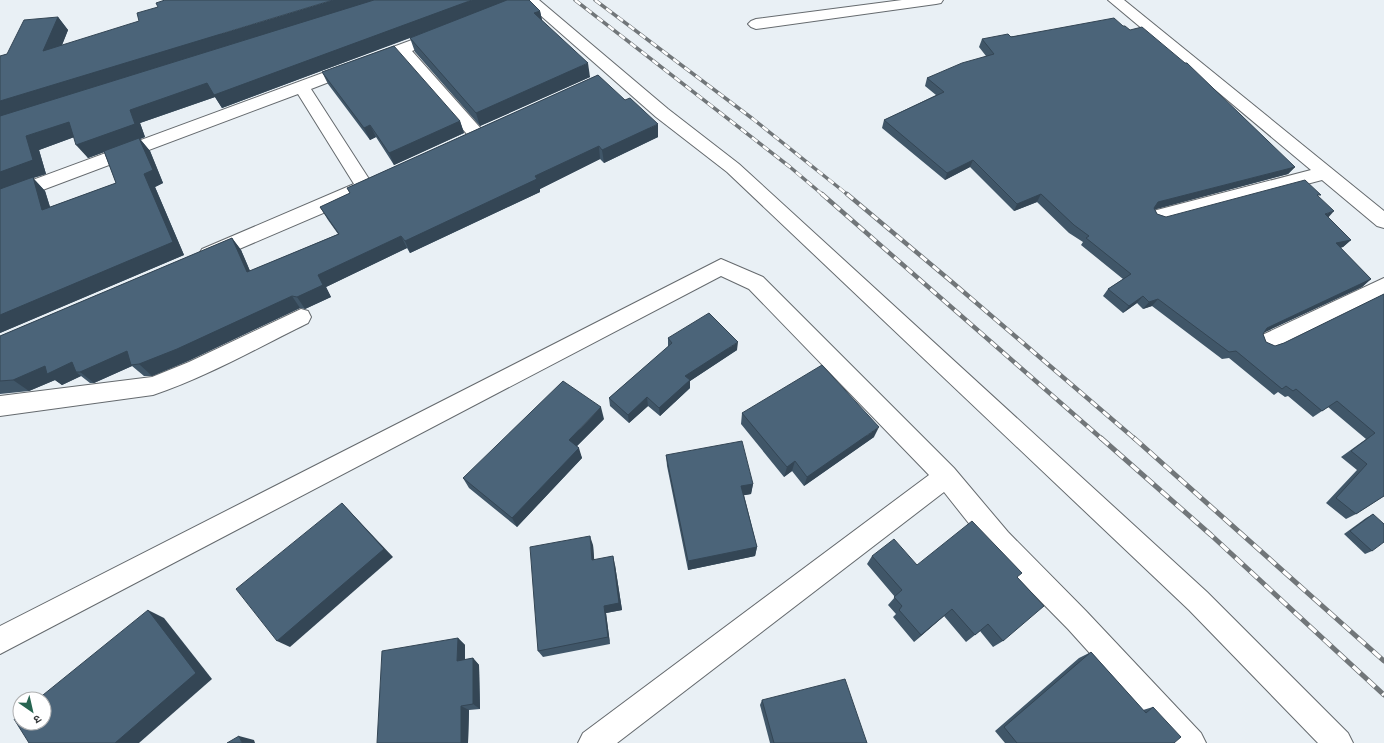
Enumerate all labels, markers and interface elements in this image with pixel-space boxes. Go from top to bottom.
north arrow [12,691,52,731]
text: उ [31,712,45,728]

